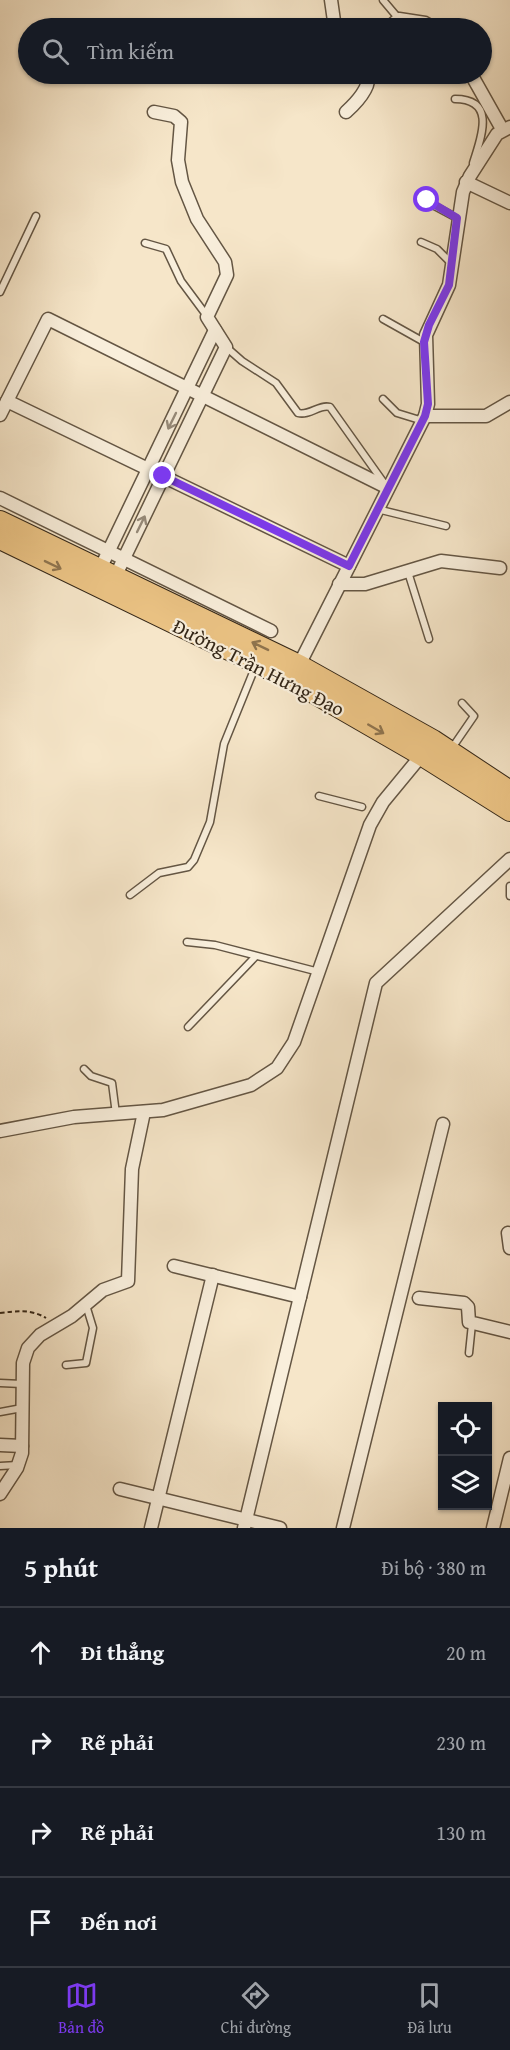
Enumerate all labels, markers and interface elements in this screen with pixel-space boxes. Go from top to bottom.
search box [18,18,492,84]
icon: search [39,35,72,68]
text: Tìm kiếm [87,35,174,67]
route start [413,186,439,212]
one-way arrow [165,411,177,429]
route end [149,462,175,488]
one-way arrow [135,515,147,533]
one-way arrow [43,559,61,571]
street label: Đường Trần Hưng Đạo [168,611,350,723]
one-way arrow [251,640,269,651]
one-way arrow [367,723,384,735]
map controls [438,1402,492,1510]
button: locate [438,1402,492,1456]
button: layers [438,1456,492,1510]
text: 5 phút [24,1548,98,1587]
text: Đi bộ · 380 m [382,1553,486,1582]
icon: ahead [24,1636,57,1669]
text: Đi thẳng [81,1636,164,1668]
text: 20 m [446,1638,486,1667]
icon: right [24,1726,57,1759]
text: Rẽ phải [81,1726,154,1758]
text: 230 m [436,1728,486,1757]
icon: right [24,1816,57,1849]
text: Rẽ phải [81,1816,154,1848]
text: 130 m [436,1818,486,1847]
icon: arrive [24,1906,57,1939]
text: Đến nơi [81,1906,157,1938]
tab: Bản đồ [58,1979,104,2039]
tab: Chỉ đường [221,1979,291,2039]
tab: Đã lưu [408,1979,452,2039]

